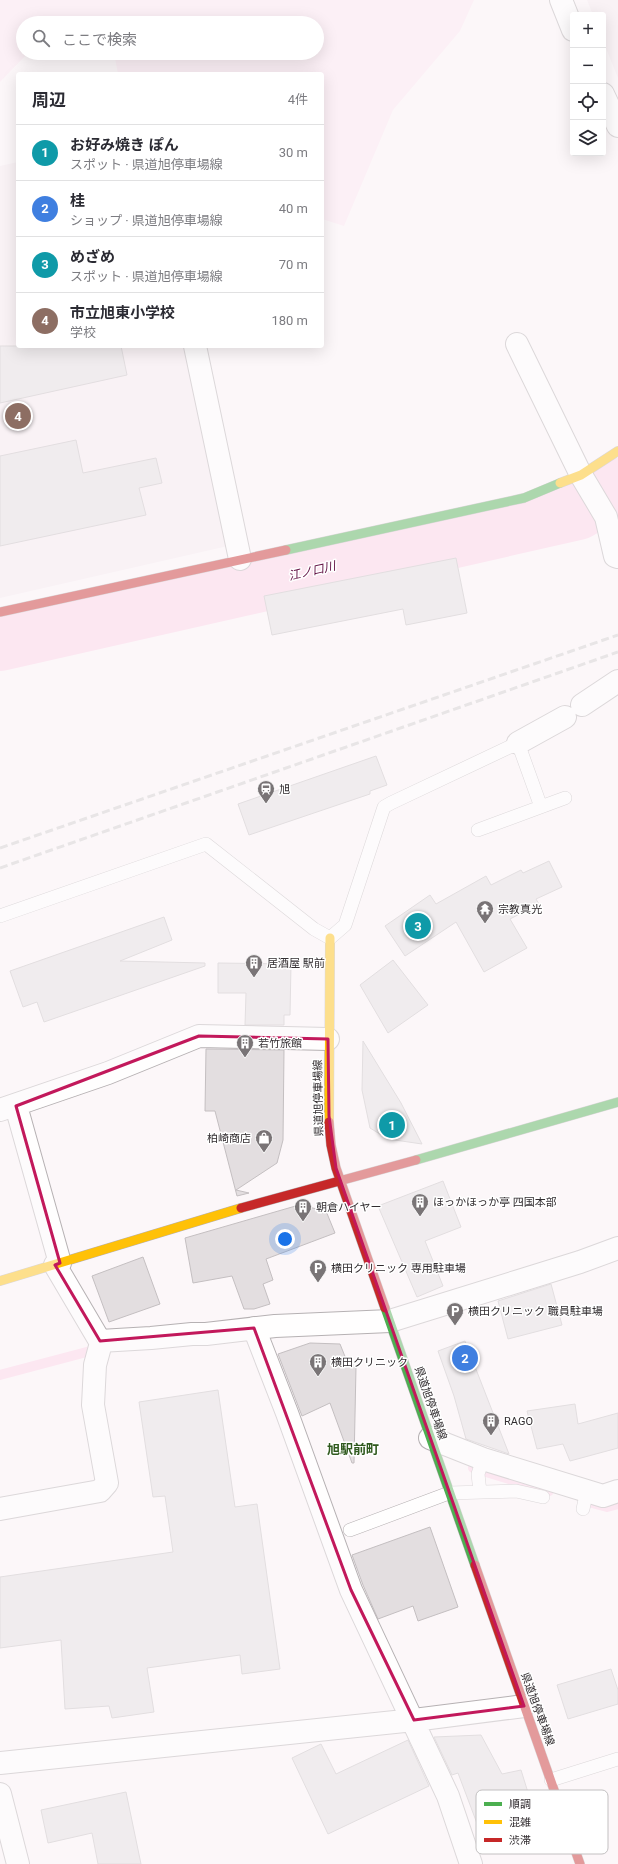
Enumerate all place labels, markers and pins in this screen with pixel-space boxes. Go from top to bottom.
pin: 4 [5,401,31,431]
station icon: 旭 [256,779,276,804]
place label: 旭 [279,783,290,796]
temple icon: 宗教真光 [475,899,495,924]
place label: 宗教真光 [498,903,542,916]
pin: 3 [405,911,431,941]
building icon: 居酒屋 駅前 [244,953,264,978]
place label: 居酒屋 駅前 [267,957,325,970]
building icon: 若竹旅館 [235,1033,255,1058]
place label: 若竹旅館 [258,1037,302,1050]
pin: 1 [379,1110,405,1140]
shop icon: 柏崎商店 [254,1128,274,1153]
place label: 柏崎商店 [207,1132,251,1145]
building icon: ほっかほっか亭 四国本部 [410,1192,430,1217]
place label: ほっかほっか亭 四国本部 [433,1196,557,1209]
building icon: 朝倉ハイヤー [293,1197,313,1222]
place label: 朝倉ハイヤー [316,1201,381,1214]
parking icon: 横田クリニック 専用駐車場 [308,1258,328,1283]
place label: 横田クリニック 専用駐車場 [331,1262,466,1275]
parking icon: 横田クリニック 職員駐車場 [445,1301,465,1326]
place label: 横田クリニック 職員駐車場 [468,1305,603,1318]
pin: 2 [452,1343,478,1373]
building icon: 横田クリニック [308,1352,328,1377]
place label: 横田クリニック [331,1356,408,1369]
building icon: RAGO [481,1411,501,1436]
place label: RAGO [504,1415,533,1428]

